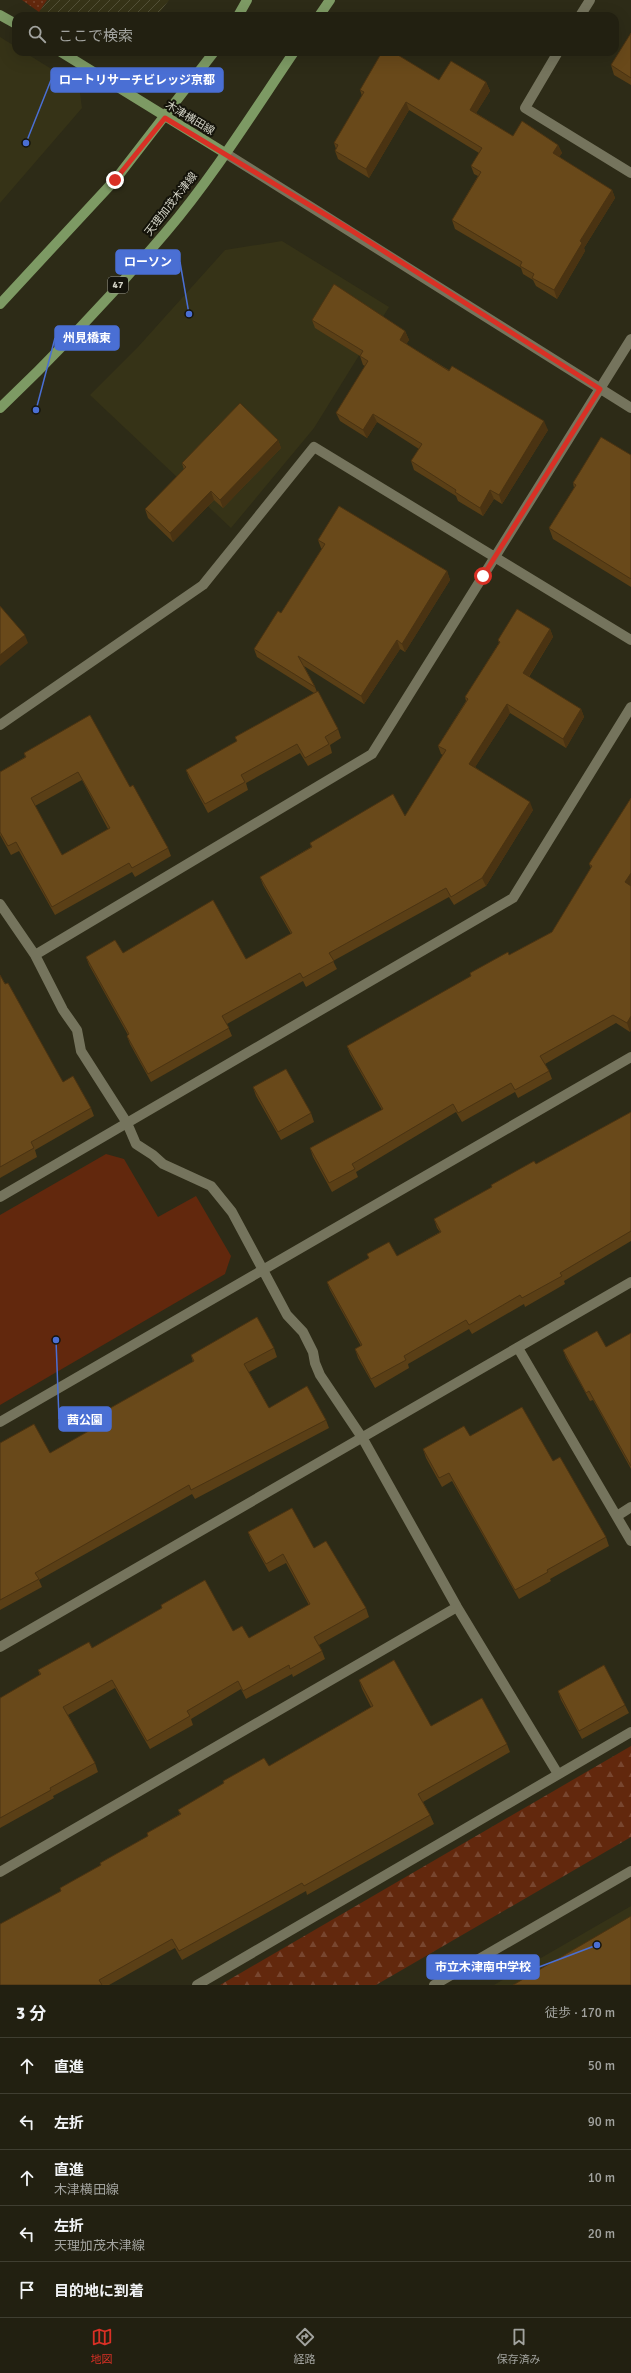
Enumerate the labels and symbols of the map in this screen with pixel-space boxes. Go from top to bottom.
callout: ロートリサーチビレッジ京都 [51,68,223,92]
text: ロートリサーチビレッジ京都 [59,73,215,88]
street label: 木津横田線 [163,98,217,138]
street label: 天理加茂木津線 [142,170,200,238]
route end [106,171,124,189]
callout: ローソン [116,250,180,274]
text: ローソン [124,255,172,270]
road number: 47 [108,277,128,293]
callout: 州見橋東 [55,326,119,350]
text: 州見橋東 [63,331,111,346]
route start [474,567,492,585]
callout: 茜公園 [59,1407,111,1431]
text: 茜公園 [67,1413,103,1428]
callout: 市立木津南中学校 [427,1955,539,1979]
text: 市立木津南中学校 [435,1960,531,1975]

